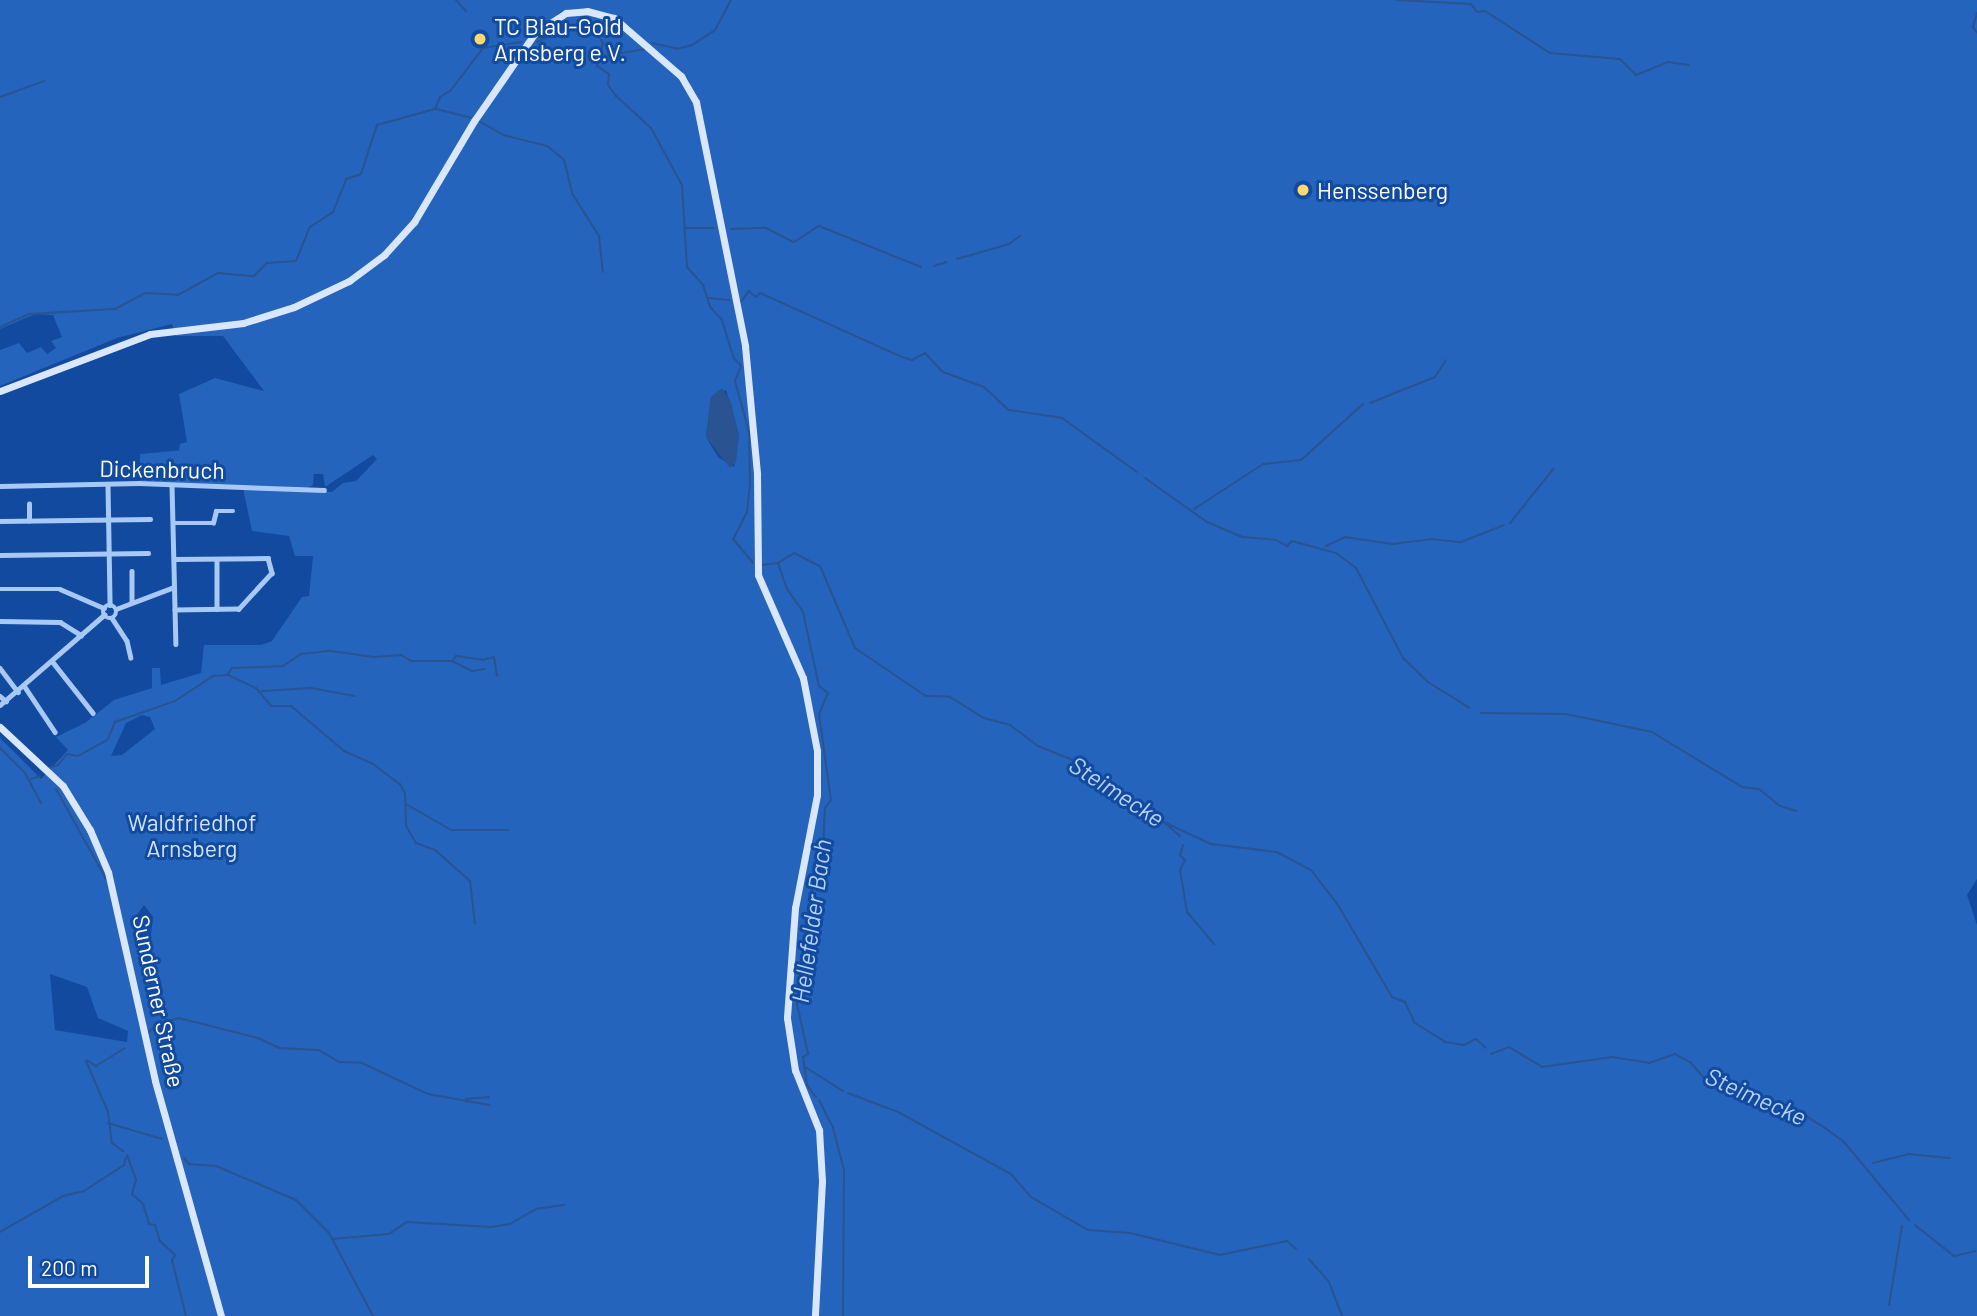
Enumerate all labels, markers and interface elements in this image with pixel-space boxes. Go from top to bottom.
place label: TC Blau-Gold Arnsberg e.V. [494,12,626,66]
marker: TC Blau-Gold Arnsberg e.V. [472,31,488,47]
place label: Henssenberg [1317,176,1448,204]
marker: Henssenberg [1295,182,1311,198]
street label: Dickenbruch [99,454,225,484]
water label: Steimecke [1064,750,1170,832]
park label: Waldfriedhof Arnsberg [128,808,256,862]
water label: Hellefelder Bach [785,837,837,1005]
street label: Sunderner Straße [127,912,191,1090]
water label: Steimecke [1701,1061,1811,1131]
scale bar [32,1242,152,1286]
text: 200 m [41,1255,98,1280]

